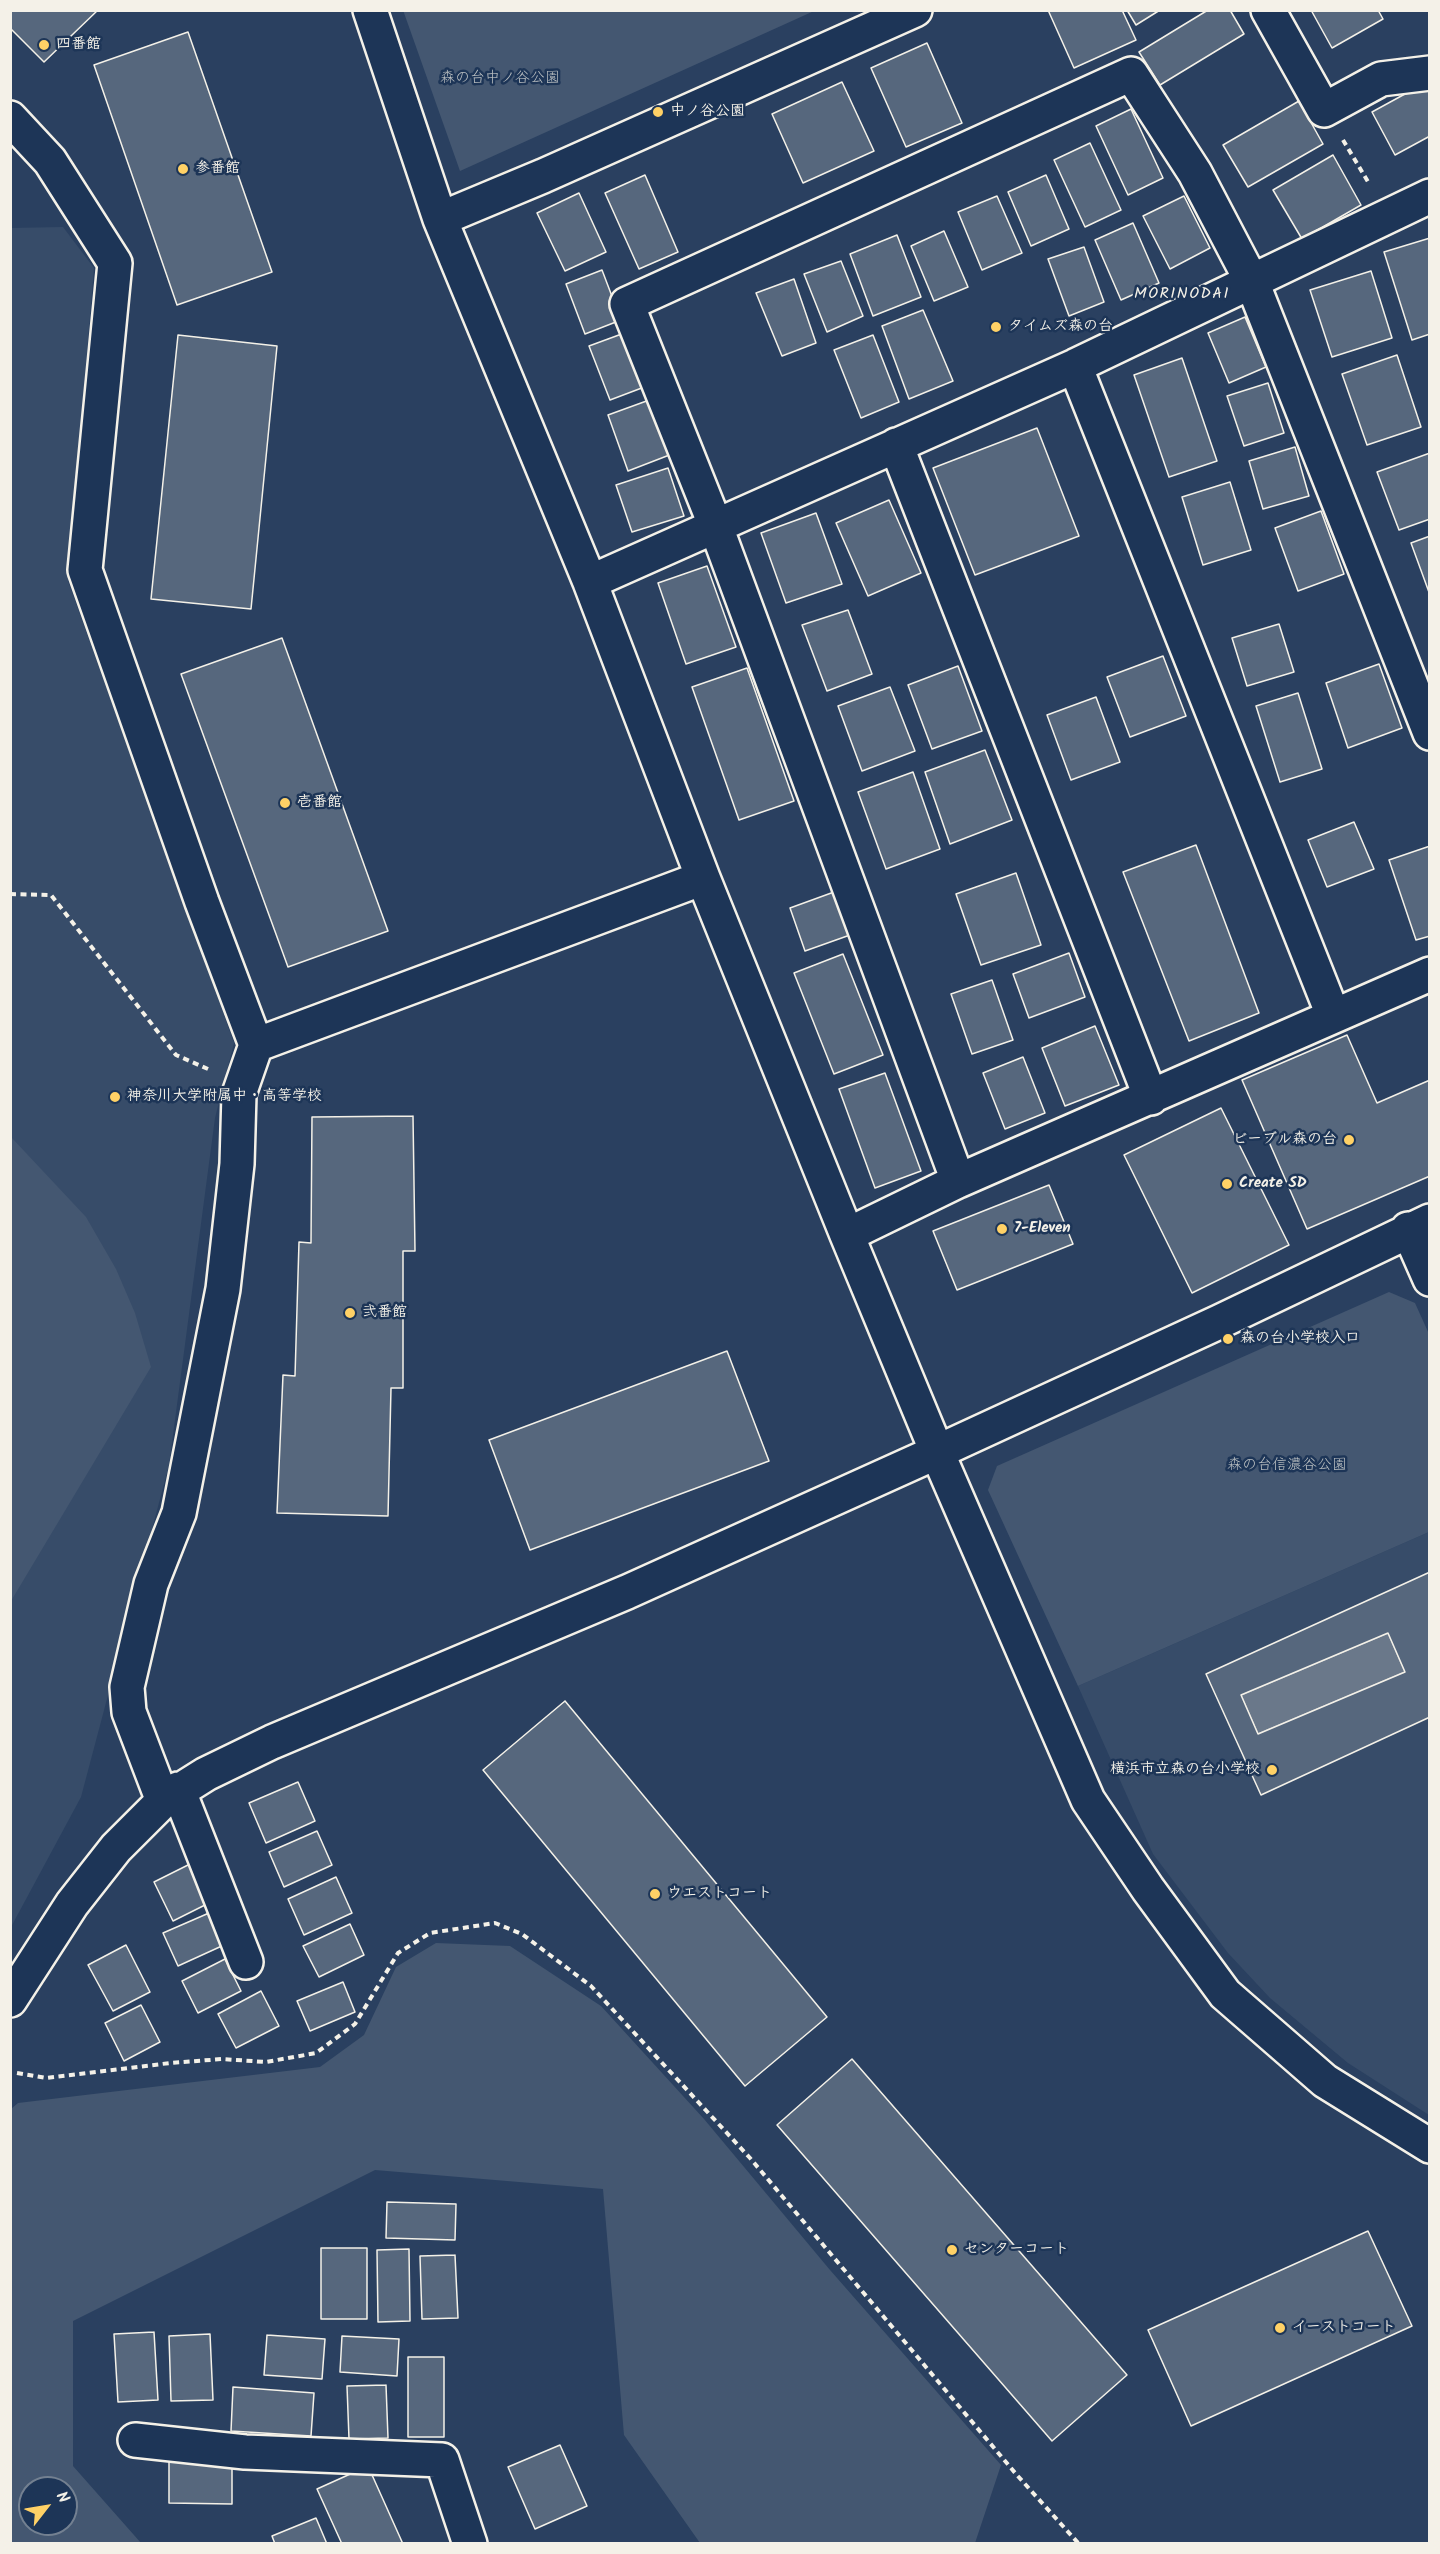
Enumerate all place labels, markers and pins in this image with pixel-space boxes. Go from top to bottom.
place label: 四番館 [56,36,101,54]
marker: 四番館 [37,38,51,52]
place label: 中ノ谷公園 [670,103,745,121]
marker: 中ノ谷公園 [651,105,665,119]
place label: 参番館 [195,160,240,178]
marker: 参番館 [176,162,190,176]
place label: タイムズ森の台 [1008,318,1113,336]
marker: タイムズ森の台 [989,320,1003,334]
place label: 壱番館 [297,794,342,812]
marker: 壱番館 [278,796,292,810]
place label: 神奈川大学附属中・高等学校 [127,1088,322,1106]
marker: 神奈川大学附属中・高等学校 [108,1090,122,1104]
place label: ビーブル森の台 [1233,1131,1337,1149]
marker: ビーブル森の台 [1342,1133,1356,1147]
place label: Create SD [1239,1175,1307,1193]
marker: Create SD [1220,1177,1234,1191]
place label: 7-Eleven [1014,1220,1071,1238]
marker: 7-Eleven [995,1222,1009,1236]
place label: 弐番館 [362,1304,407,1322]
marker: 弐番館 [343,1306,357,1320]
place label: 森の台小学校入口 [1240,1330,1360,1348]
marker: 森の台小学校入口 [1221,1332,1235,1346]
place label: 横浜市立森の台小学校 [1110,1761,1260,1779]
marker: 横浜市立森の台小学校 [1265,1763,1279,1777]
place label: ウエストコート [667,1885,772,1903]
marker: ウエストコート [648,1887,662,1901]
place label: センターコート [964,2241,1069,2259]
marker: センターコート [945,2243,959,2257]
place label: イーストコート [1292,2319,1396,2337]
marker: イーストコート [1273,2321,1287,2335]

